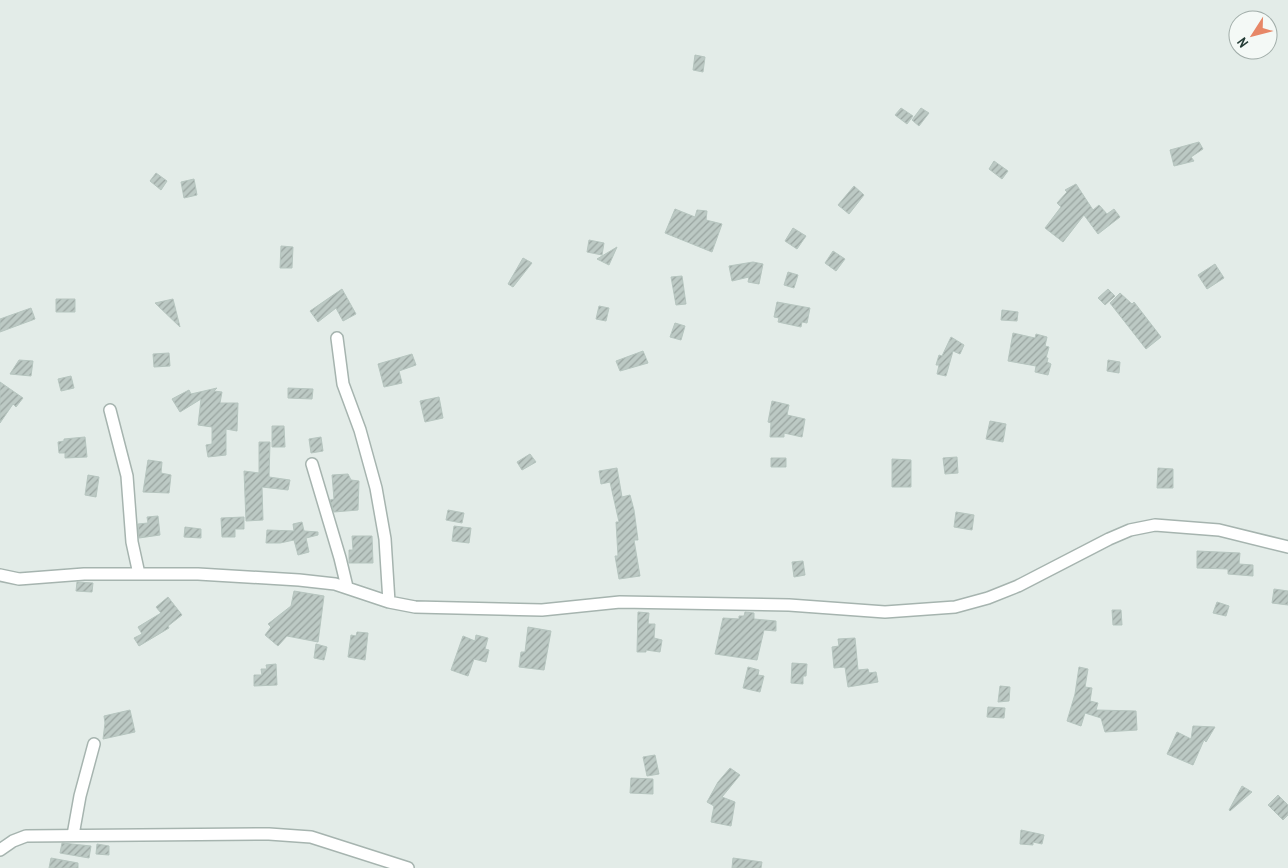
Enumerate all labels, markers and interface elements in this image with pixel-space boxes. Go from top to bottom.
north arrow [1228,10,1278,60]
text: N [1233,34,1252,51]

